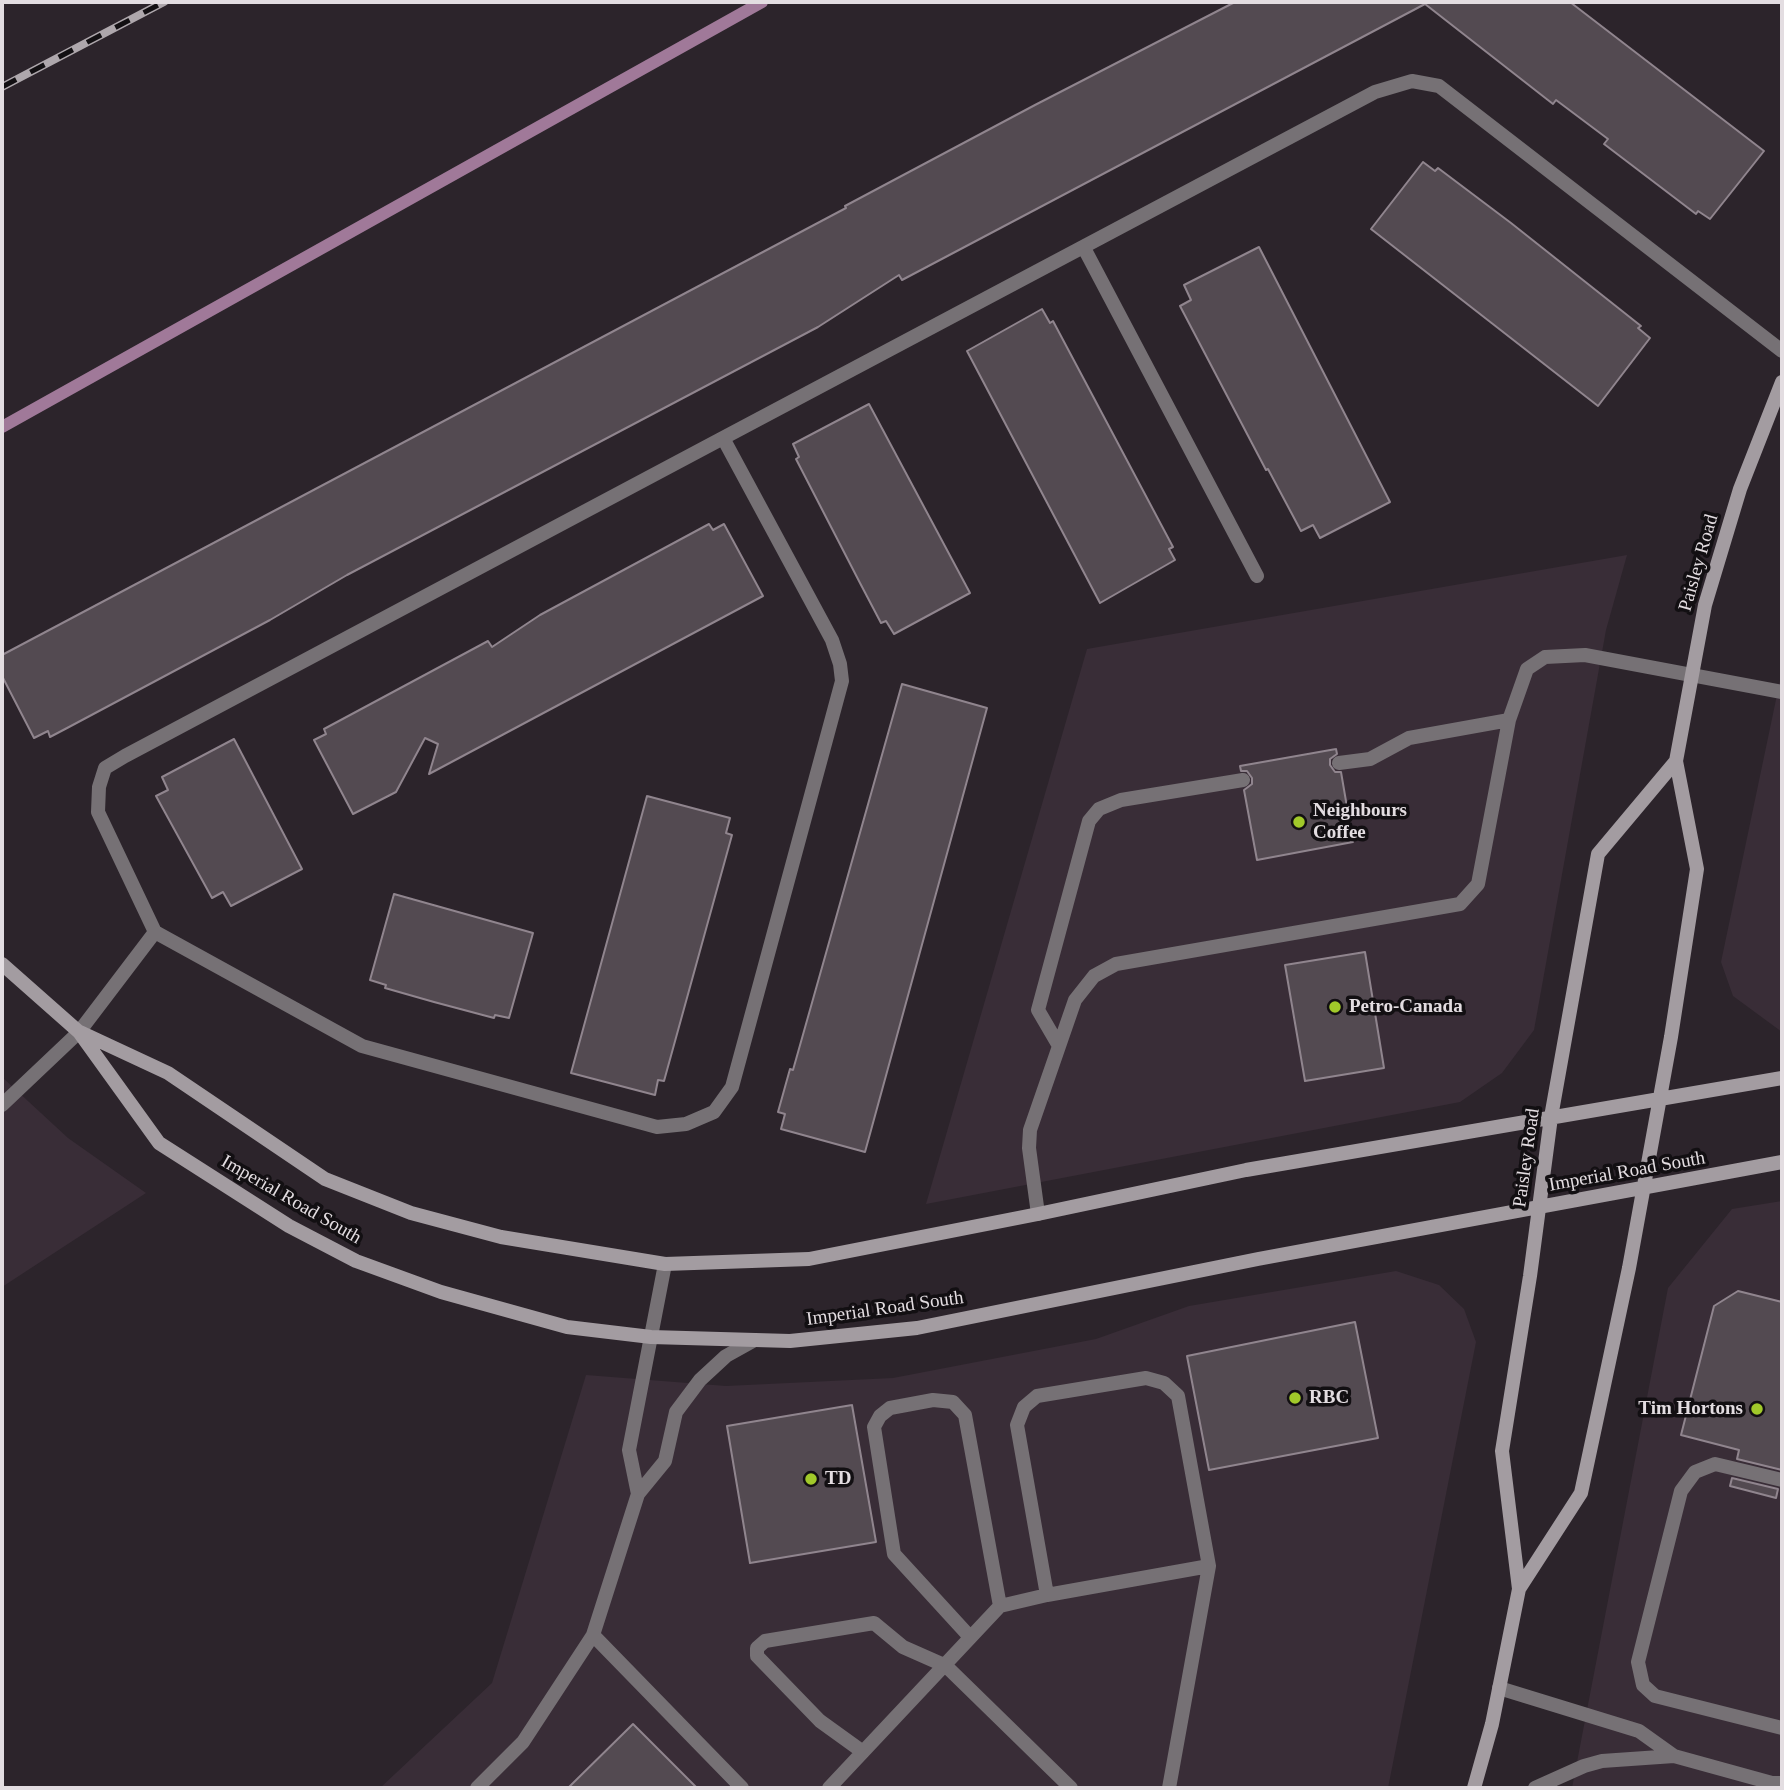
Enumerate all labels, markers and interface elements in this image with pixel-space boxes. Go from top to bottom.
street label: Paisley Road [1674,512,1724,614]
place label: Neighbours Coffee [1313,800,1407,844]
marker: Neighbours Coffee [1291,814,1307,830]
place label: Petro-Canada [1349,996,1463,1018]
marker: Petro-Canada [1327,999,1343,1015]
street label: Paisley Road [1509,1107,1545,1209]
street label: Imperial Road South [1547,1147,1707,1197]
street label: Imperial Road South [217,1151,365,1249]
street label: Imperial Road South [805,1287,965,1331]
place label: RBC [1309,1387,1349,1409]
marker: RBC [1287,1390,1303,1406]
place label: Tim Hortons [1638,1398,1743,1420]
marker: Tim Hortons [1749,1401,1765,1417]
place label: TD [825,1468,851,1490]
marker: TD [803,1471,819,1487]

